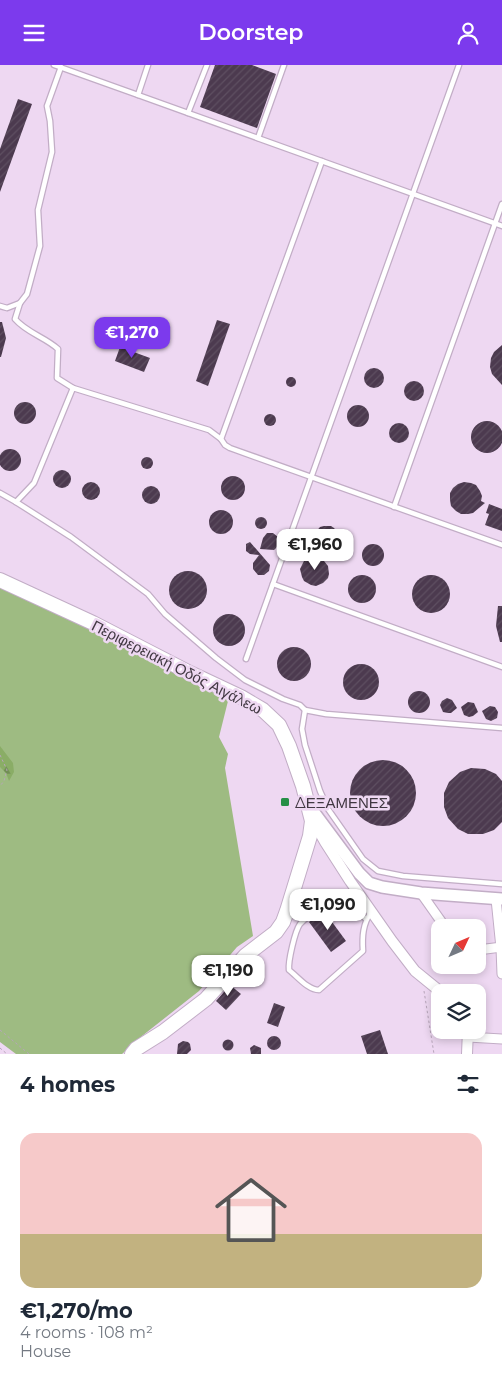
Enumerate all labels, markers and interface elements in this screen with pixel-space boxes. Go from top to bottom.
icon: menu [20,19,48,47]
text: Doorstep [199,19,303,46]
icon: person [454,19,482,47]
pin: €1,270 [91,317,173,359]
text: €1,270 [105,323,159,342]
pin: €1,960 [274,529,356,571]
text: €1,960 [288,535,342,554]
street label: Περιφερειακή Οδός Αιγάλεω [89,616,265,718]
place label: ΔΕΞΑΜΕΝΕΣ [295,793,388,812]
marker: ΔΕΞΑΜΕΝΕΣ [279,796,291,808]
pin: €1,090 [287,889,369,931]
text: €1,090 [300,895,356,914]
north arrow [431,919,486,974]
map controls [431,919,486,1039]
pin: €1,190 [187,955,269,997]
text: €1,190 [203,961,253,980]
button: layers [431,984,486,1039]
icon: filters [454,1070,482,1098]
text: 4 homes [20,1072,115,1097]
icon: home [206,1165,296,1255]
text: €1,270/mo [20,1298,133,1323]
text: 4 rooms · 108 m² [20,1323,153,1342]
text: House [20,1342,71,1361]

